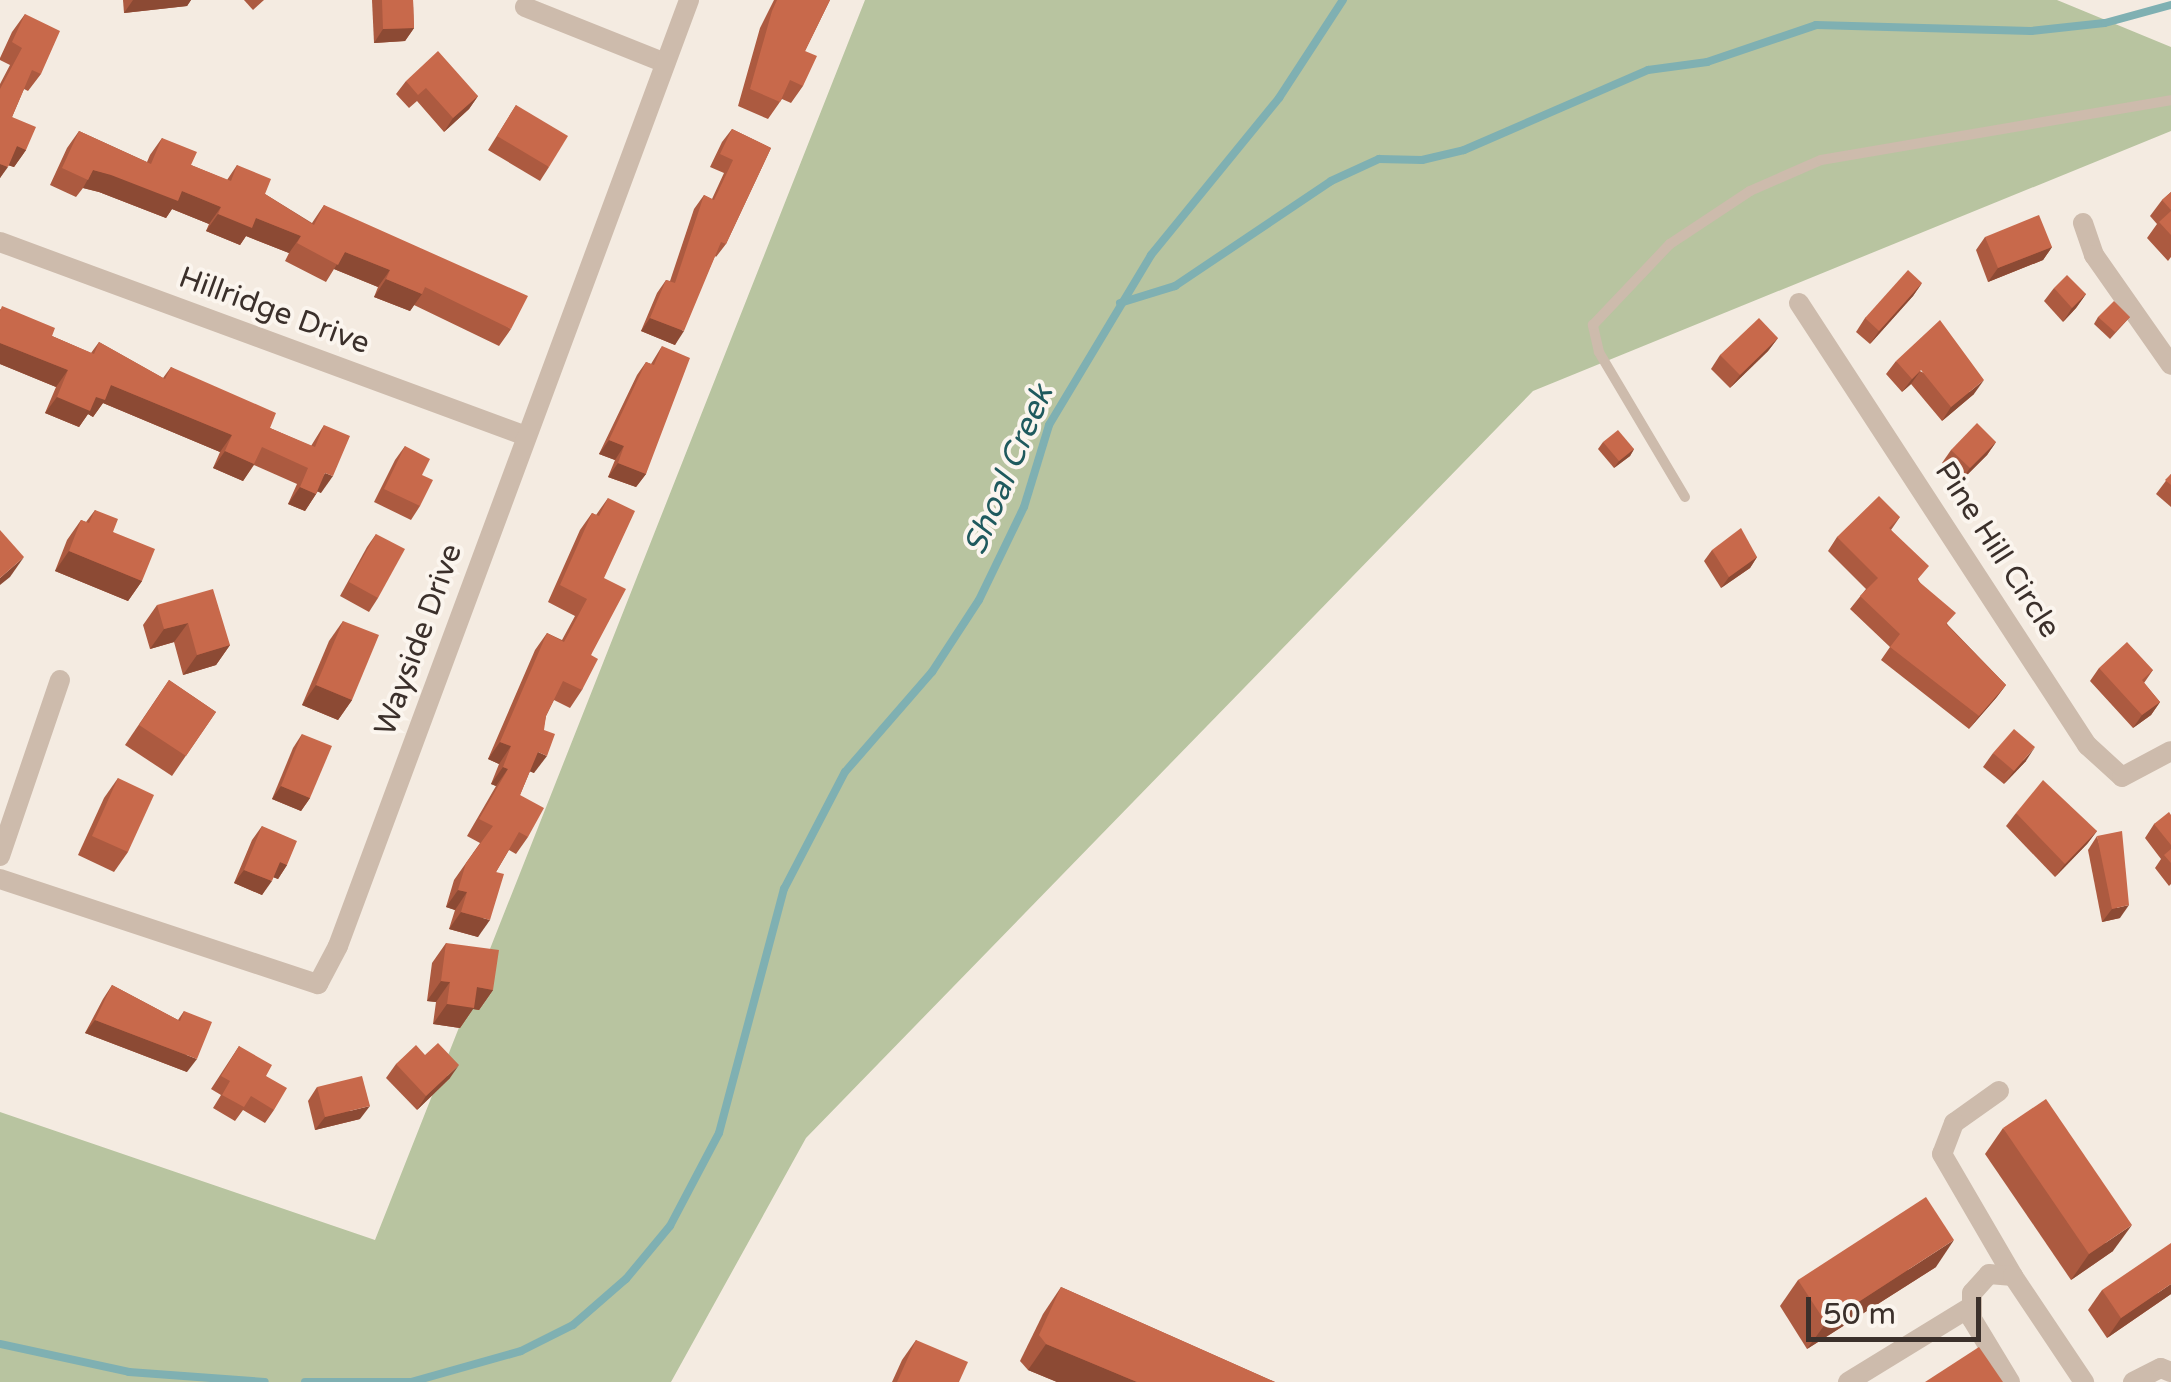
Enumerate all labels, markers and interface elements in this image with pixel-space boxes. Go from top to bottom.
street label: Hillridge Drive [174,260,374,362]
water label: Shoal Creek [956,380,1062,560]
street label: Pine Hill Circle [1927,455,2067,645]
street label: Wayside Drive [368,539,470,741]
scale bar [1811,1277,1986,1339]
text: 50 m [1823,1296,1896,1333]

